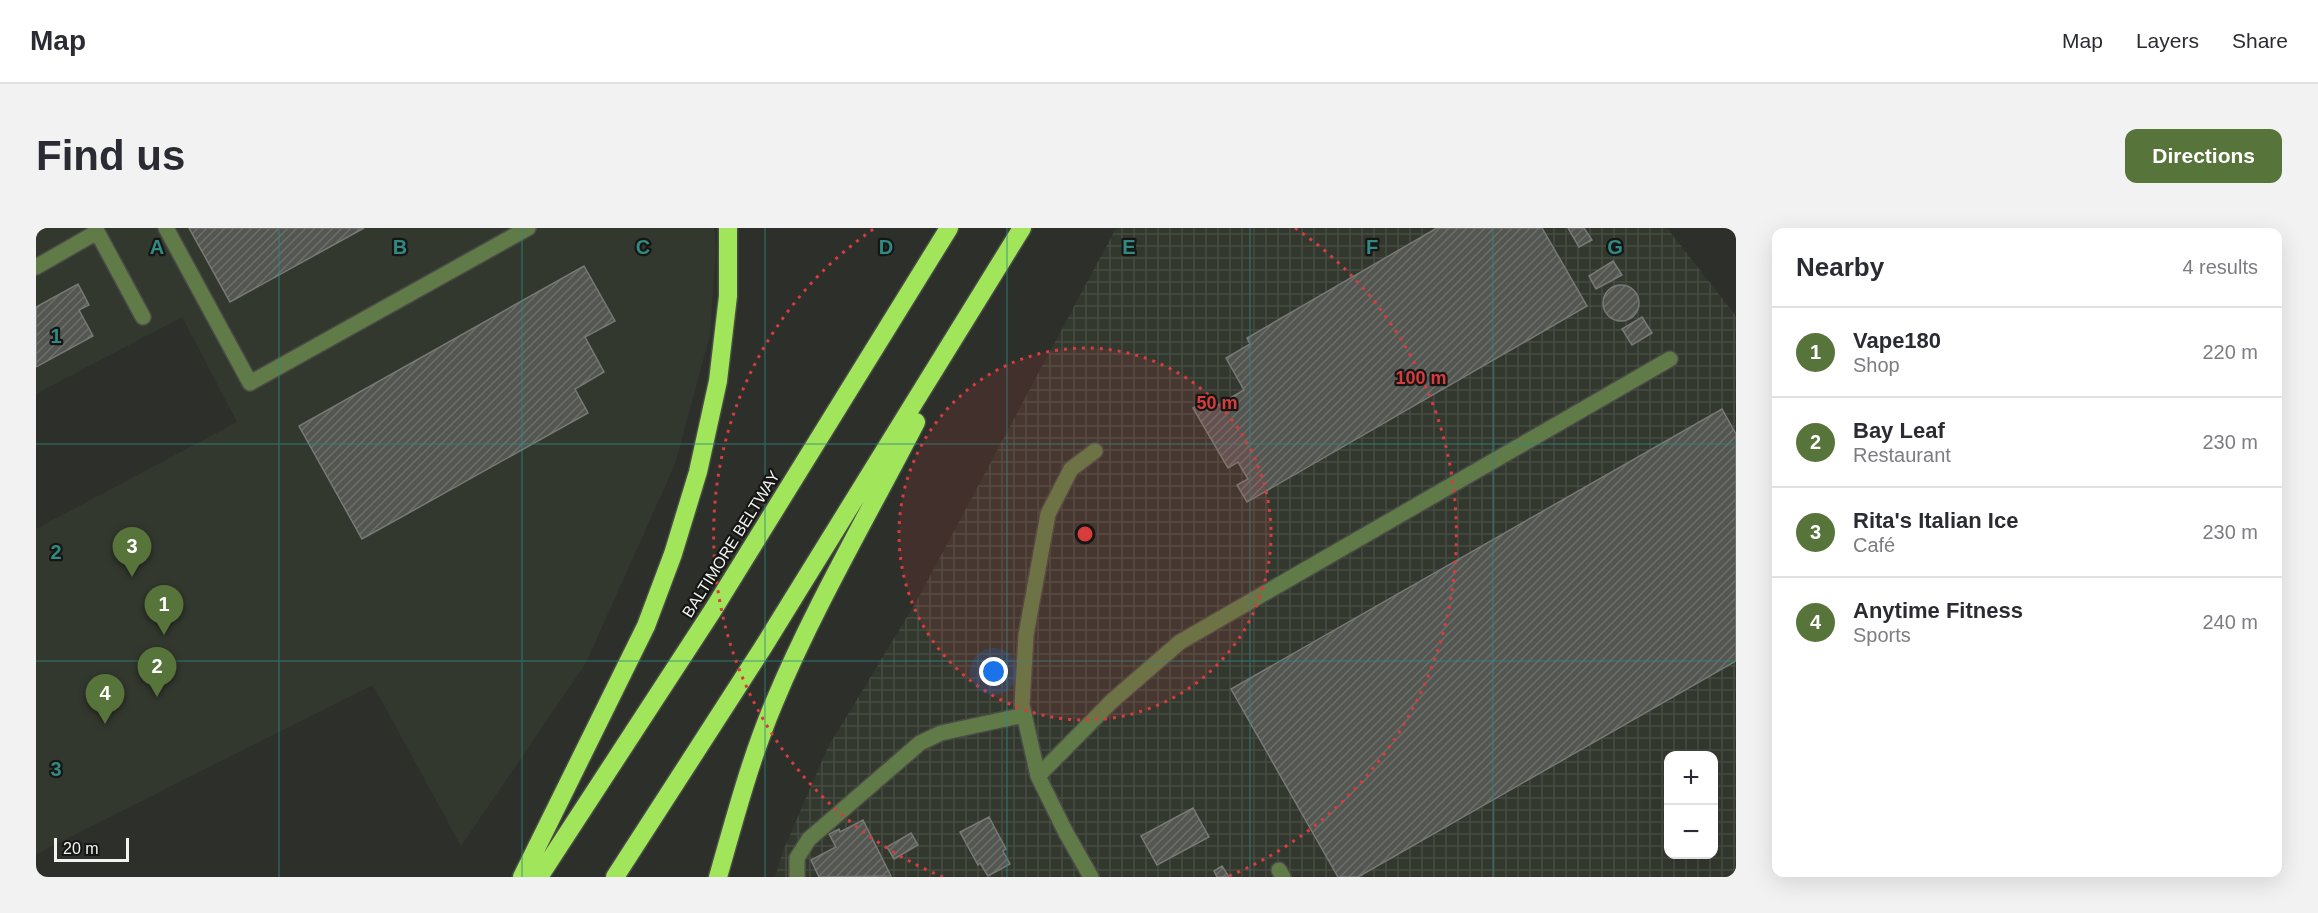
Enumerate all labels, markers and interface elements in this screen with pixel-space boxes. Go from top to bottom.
text: Map [30,25,86,56]
text: Map [2062,29,2103,52]
text: Layers [2136,29,2199,52]
text: Share [2232,29,2288,52]
button: Directions [2125,129,2282,183]
text: Find us [36,132,185,179]
text: A [150,236,164,258]
text: B [393,236,407,258]
text: C [636,236,650,258]
text: D [879,236,893,258]
text: E [1122,236,1136,258]
text: F [1366,236,1378,258]
text: G [1607,236,1623,258]
text: Nearby [1796,252,1884,282]
text: 4 results [2182,256,2258,278]
text: 1 [50,325,62,347]
text: Vape180 [1853,328,1941,353]
text: 1 [1810,341,1821,363]
text: 220 m [2202,341,2258,363]
text: Shop [1853,354,1900,376]
text: 100 m [1395,368,1447,388]
text: 50 m [1196,393,1238,413]
text: Bay Leaf [1853,418,1945,443]
text: 2 [1810,431,1821,453]
text: 230 m [2202,431,2258,453]
text: Restaurant [1853,444,1951,466]
street label: BALTIMORE BELTWAY [679,467,783,620]
text: Rita's Italian Ice [1853,508,2018,533]
text: 3 [1810,521,1821,543]
text: 230 m [2202,521,2258,543]
centre of rings [1075,524,1095,544]
pin: 3 [112,528,152,577]
text: Café [1853,534,1895,556]
text: 2 [50,541,62,563]
pin: 1 [144,586,184,635]
text: Anytime Fitness [1853,598,2023,623]
text: 4 [1810,611,1821,633]
text: 240 m [2202,611,2258,633]
text: Sports [1853,624,1911,646]
pin: 2 [138,648,176,697]
your location [979,657,1008,686]
pin: 4 [86,674,124,724]
map controls [1664,751,1718,859]
button: + [1664,751,1718,805]
text: 3 [50,758,62,780]
button: − [1664,805,1718,859]
scale bar [54,835,129,862]
text: 20 m [63,840,99,857]

